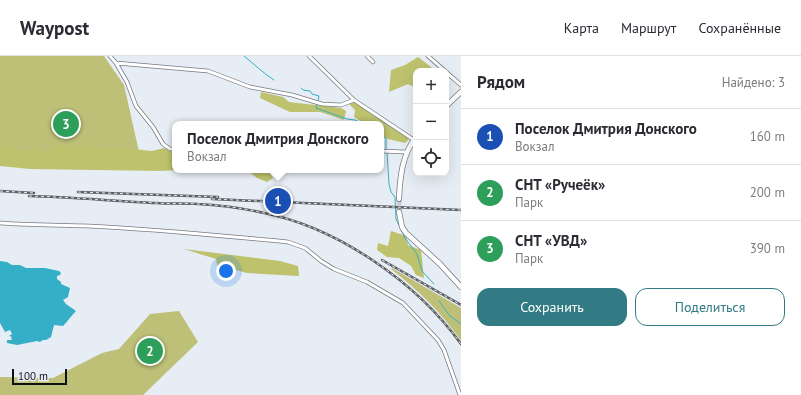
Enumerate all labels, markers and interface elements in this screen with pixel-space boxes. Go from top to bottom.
text: Waypost [20,16,89,40]
text: Карта [564,19,599,37]
text: Маршрут [621,19,676,37]
text: Сохранённые [698,19,781,37]
map controls [413,68,449,176]
button: + [413,68,449,104]
text: Рядом [477,71,525,93]
text: Найдено: 3 [722,74,785,91]
button: − [413,104,449,140]
pin: 3 [53,109,79,139]
text: Поселок Дмитрия Донского [515,119,697,138]
popup [172,121,384,173]
text: 1 [486,128,494,145]
text: 160 m [750,128,785,145]
text: Поселок Дмитрия Донского [187,129,369,148]
text: Вокзал [515,138,555,155]
button: locate [413,140,449,176]
text: Вокзал [187,148,227,165]
text: СНТ «Ручеёк» [515,175,605,194]
text: 2 [486,184,494,201]
text: 200 m [750,184,785,201]
pin: 1 [265,186,291,216]
text: Парк [515,194,543,211]
text: СНТ «УВД» [515,231,587,250]
text: 3 [486,240,494,257]
text: 390 m [750,240,785,257]
text: Парк [515,250,543,267]
your location [216,261,236,281]
button: Сохранить [477,288,627,326]
button: Поделиться [635,288,785,326]
pin: 2 [137,336,163,366]
scale bar [12,367,67,386]
text: 100 m [18,369,48,383]

